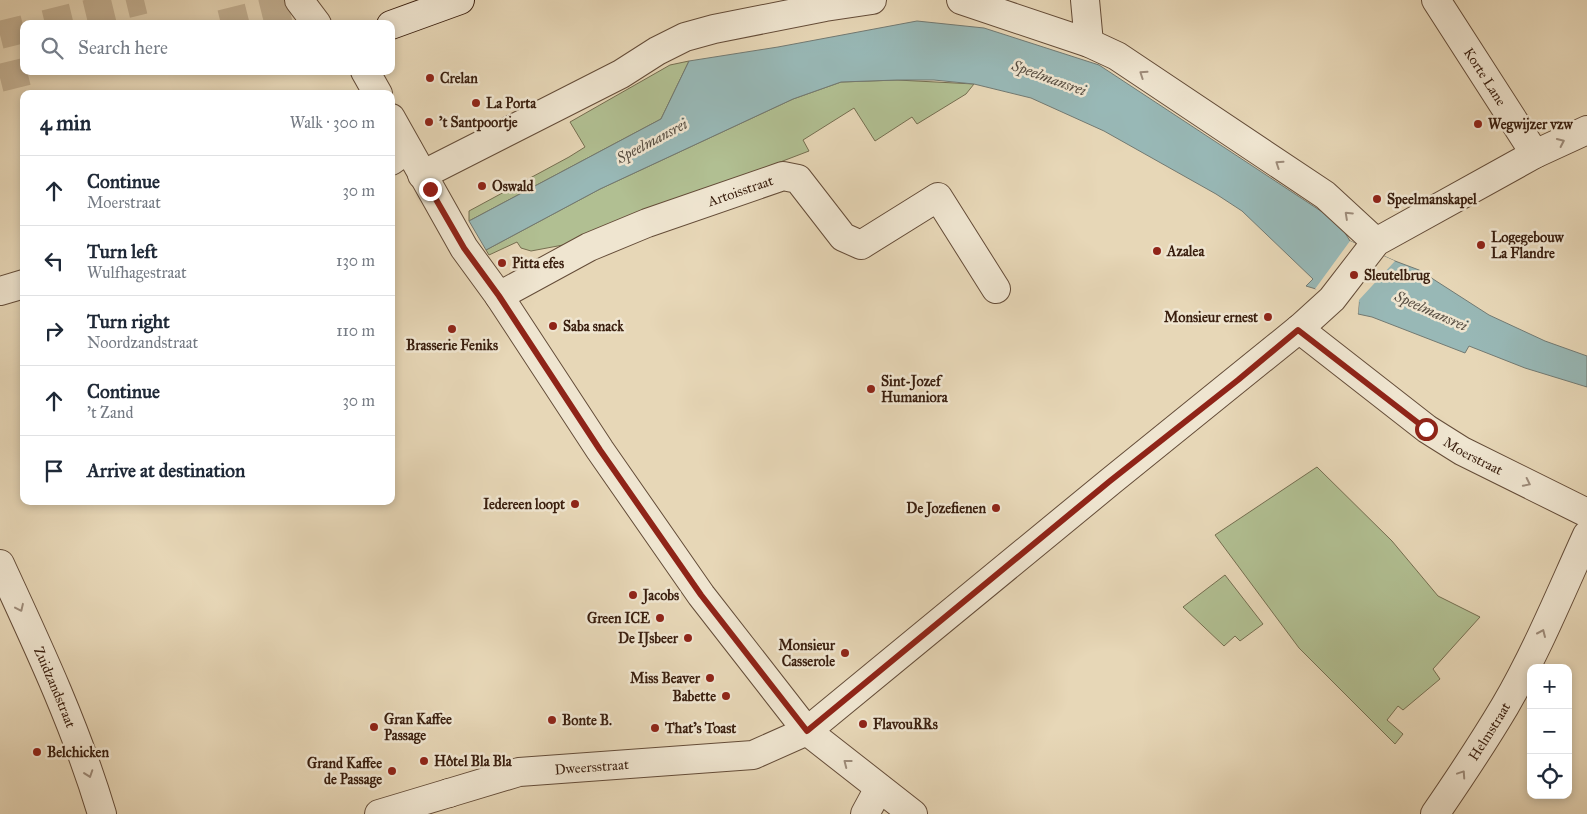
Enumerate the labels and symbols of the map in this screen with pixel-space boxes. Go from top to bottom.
street label: Korte Lane [1460,45,1510,109]
water label: Speelmansrei [1008,56,1089,101]
place label: Crelan [440,70,478,87]
one-way arrow [1140,71,1149,80]
marker: Crelan [424,72,436,84]
place label: La Porta [486,95,537,112]
marker: La Porta [470,97,482,109]
place label: 't Santpoortje [439,114,518,132]
water label: Speelmansrei [613,115,692,169]
marker: 't Santpoortje [423,116,435,128]
place label: Wegwijzer vzw [1488,116,1574,134]
marker: Wegwijzer vzw [1472,118,1484,130]
one-way arrow [1556,138,1565,148]
one-way arrow [1275,161,1284,170]
street label: Artoisstraat [705,172,775,211]
route end [419,178,442,201]
place label: Oswald [492,178,535,195]
marker: Oswald [476,180,488,192]
place label: Speelmanskapel [1387,191,1478,209]
marker: Speelmanskapel [1371,193,1383,205]
one-way arrow [1345,212,1354,221]
place label: Logegebouw La Flandre [1491,229,1565,262]
marker: Logegebouw La Flandre [1475,239,1487,251]
place label: Azalea [1166,243,1205,260]
marker: Azalea [1151,245,1163,257]
place label: Pitta efes [512,255,564,272]
marker: Pitta efes [496,257,508,269]
place label: Sleutelbrug [1364,267,1430,285]
marker: Sleutelbrug [1348,269,1360,281]
water label: Speelmansrei [1391,287,1471,336]
place label: Monsieur ernest [1164,309,1258,326]
marker: Monsieur ernest [1262,311,1274,323]
place label: Saba snack [563,318,624,335]
marker: Saba snack [547,320,559,332]
marker: Brasserie Feniks [446,323,458,335]
place label: Brasserie Feniks [406,337,498,354]
place label: Sint-Jozef Humaniora [881,373,949,406]
marker: Sint-Jozef Humaniora [865,383,877,395]
route start [1415,418,1438,441]
street label: Moerstraat [1440,434,1506,479]
one-way arrow [1522,477,1531,487]
place label: Iedereen loopt [483,496,565,514]
marker: Iedereen loopt [569,498,581,510]
place label: De Jozefienen [906,500,986,518]
marker: De Jozefienen [990,502,1002,514]
place label: Jacobs [641,587,679,605]
marker: Jacobs [627,589,639,601]
one-way arrow [14,603,25,612]
place label: Green ICE [587,610,650,627]
marker: Green ICE [654,612,666,624]
one-way arrow [1536,629,1547,638]
place label: De IJsbeer [618,630,679,648]
marker: De IJsbeer [682,632,694,644]
place label: Monsieur Casserole [779,637,836,670]
street label: Zuidzandstraat [30,644,79,730]
marker: Monsieur Casserole [839,647,851,659]
place label: Miss Beaver [630,670,701,687]
marker: Miss Beaver [704,672,716,684]
place label: Babette [672,688,716,705]
marker: Babette [720,690,732,702]
street label: Helmstraat [1465,699,1514,764]
place label: Gran Kaffee Passage [384,711,452,745]
place label: Bonte B. [562,712,612,729]
marker: Bonte B. [546,714,558,726]
place label: FlavouRRs [873,716,938,733]
marker: FlavouRRs [857,718,869,730]
place label: That's Toast [664,720,736,737]
marker: Gran Kaffee Passage [368,721,380,733]
marker: That's Toast [649,722,661,734]
place label: Belchicken [47,744,109,761]
marker: Belchicken [31,746,43,758]
place label: Hôtel Bla Bla [434,753,513,770]
place label: Grand Kaffee de Passage [307,755,382,789]
marker: Hôtel Bla Bla [418,755,430,767]
street label: Dweersstraat [554,756,629,778]
one-way arrow [844,760,853,768]
marker: Grand Kaffee de Passage [386,765,398,777]
one-way arrow [84,769,94,778]
one-way arrow [1456,770,1466,779]

